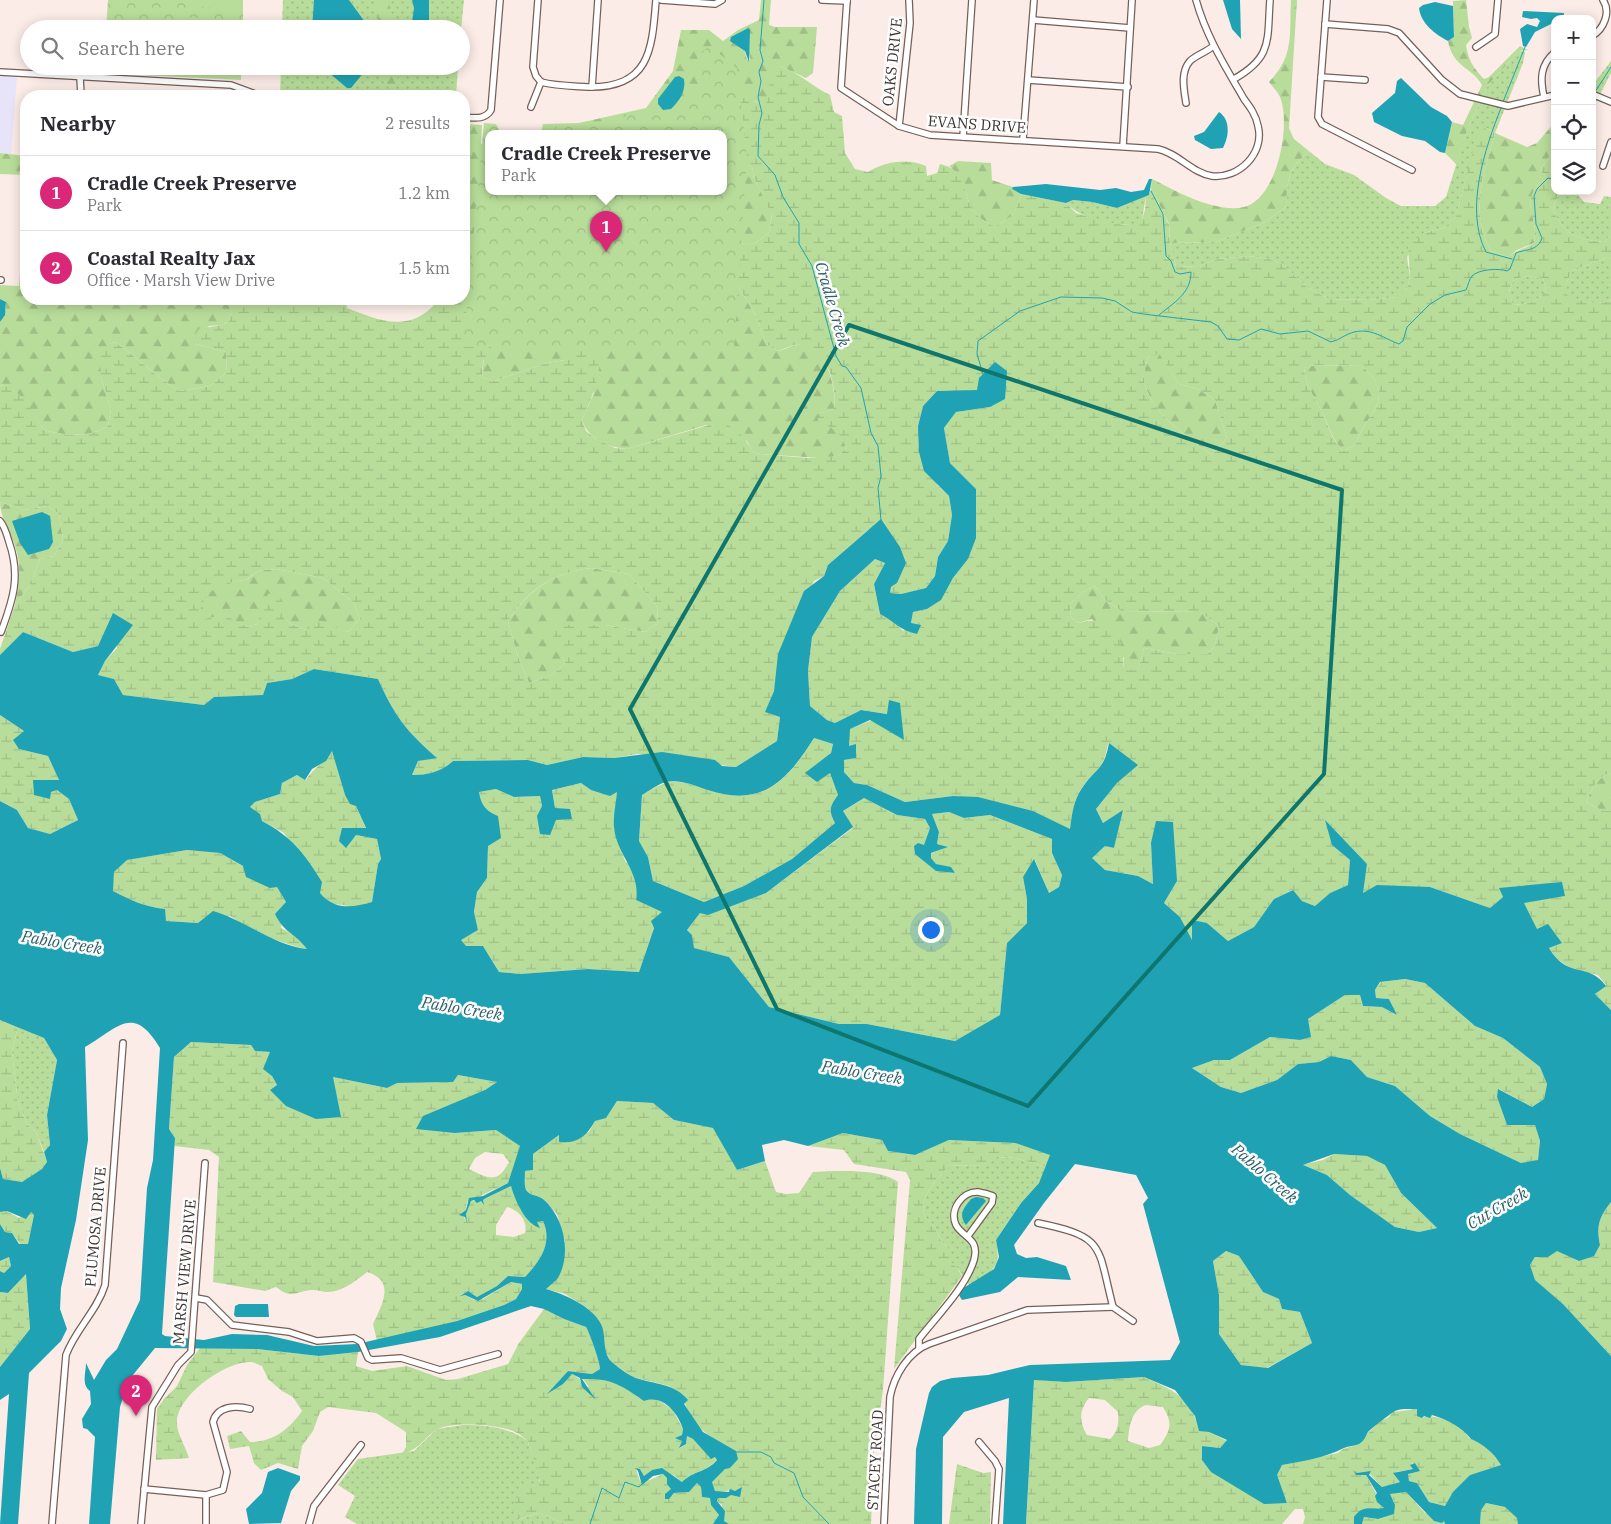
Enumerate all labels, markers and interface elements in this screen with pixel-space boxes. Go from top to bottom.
map controls [1551,15,1596,195]
button: + [1551,15,1596,60]
street label: OAKS DRIVE [878,17,906,107]
search box [20,20,470,75]
icon: search [38,34,66,62]
text: Search here [78,36,185,60]
button: − [1551,60,1596,105]
button: locate [1551,105,1596,150]
text: Nearby [40,109,116,137]
street label: EVANS DRIVE [927,111,1027,137]
text: 2 results [385,113,450,133]
popup [485,130,727,195]
text: Cradle Creek Preserve [501,141,711,165]
button: layers [1551,150,1596,195]
text: Park [501,165,536,185]
text: Cradle Creek Preserve [87,171,297,195]
text: 1 [51,183,61,203]
text: 1.2 km [398,183,450,203]
text: Park [87,195,122,215]
pin: 1 [590,211,622,252]
text: Coastal Realty Jax [87,246,255,270]
text: 2 [51,258,61,278]
text: 1.5 km [398,258,450,278]
water label: Cradle Creek [811,259,855,349]
text: Office · Marsh View Drive [87,270,275,290]
your location [918,917,944,943]
water label: Pablo Creek [20,926,104,958]
water label: Pablo Creek [420,992,504,1024]
water label: Pablo Creek [820,1056,904,1088]
water label: Pablo Creek [1227,1138,1302,1207]
street label: PLUMOSA DRIVE [80,1166,110,1288]
water label: Cut Creek [1463,1182,1531,1233]
street label: MARSH VIEW DRIVE [168,1199,200,1345]
pin: 2 [120,1375,152,1416]
street label: STACEY ROAD [863,1409,887,1511]

